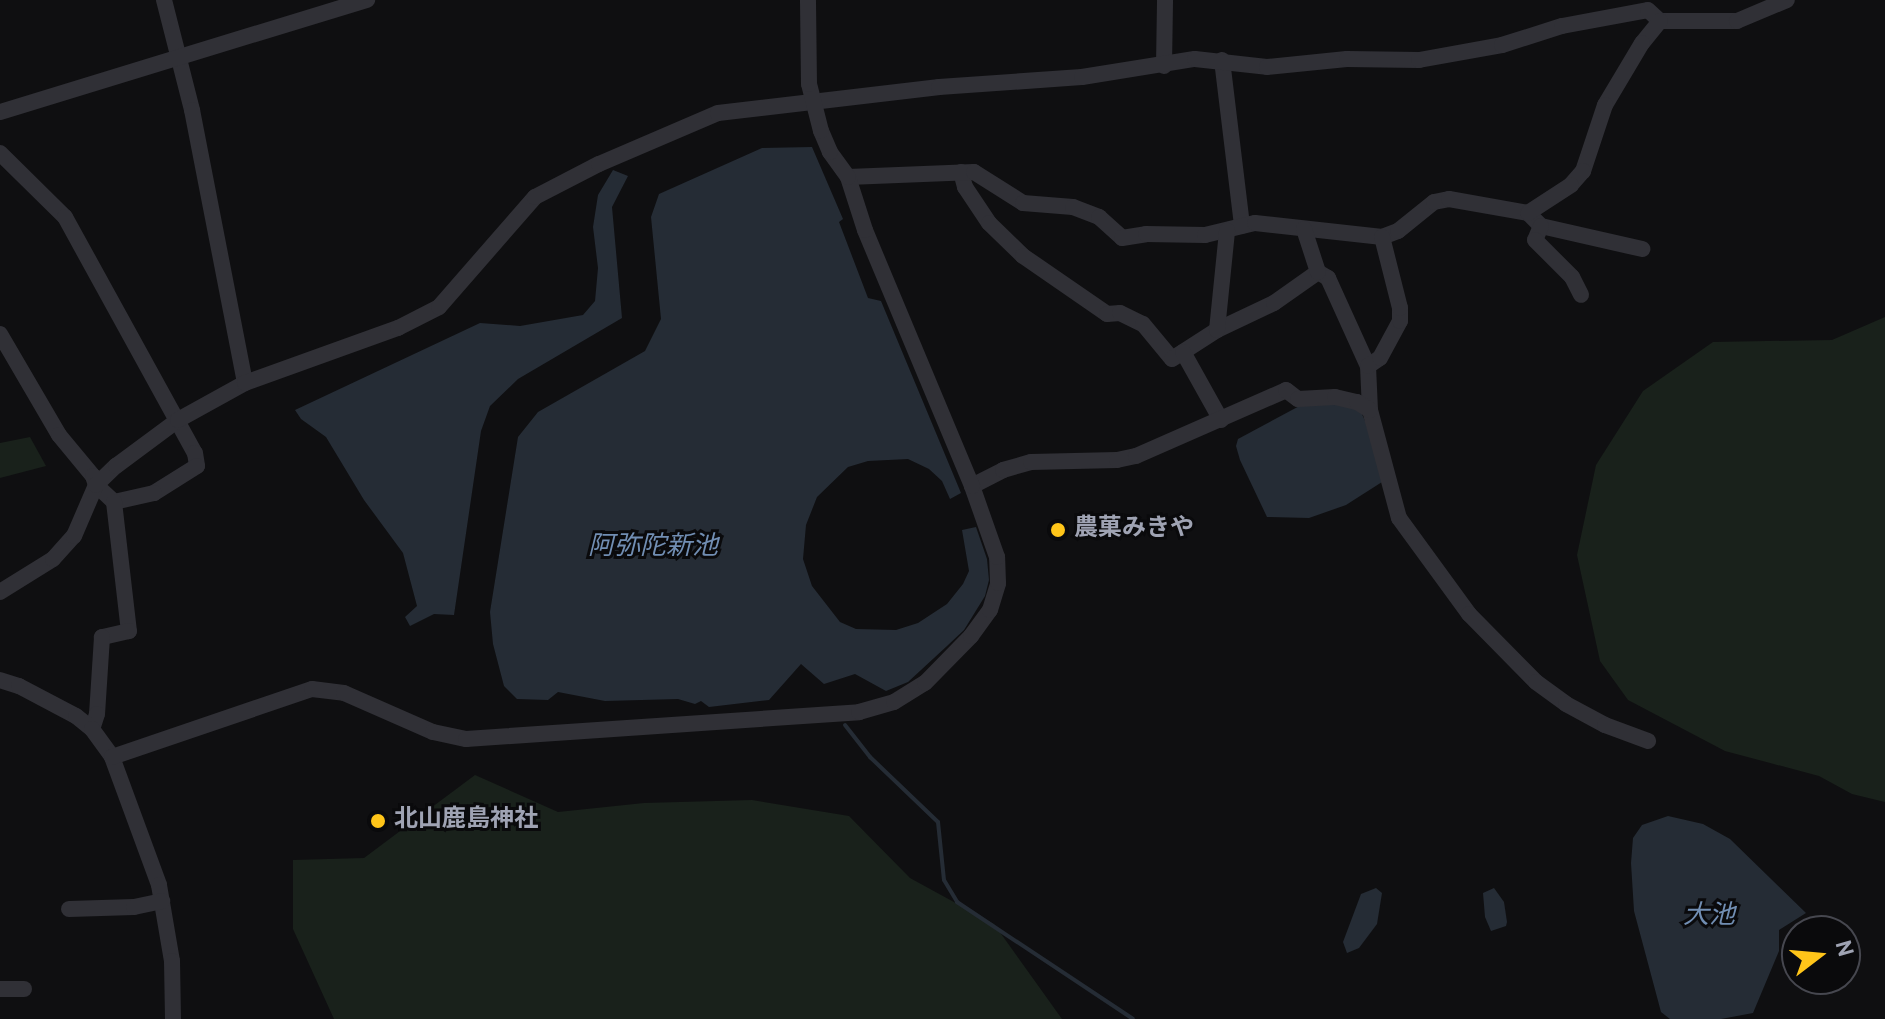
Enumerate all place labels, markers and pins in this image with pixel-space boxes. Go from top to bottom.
place label: 農菓みきや [1074,516,1194,544]
marker: 農菓みきや [1049,521,1067,539]
place label: 北山鹿島神社 [394,807,538,835]
marker: 北山鹿島神社 [369,812,387,830]

